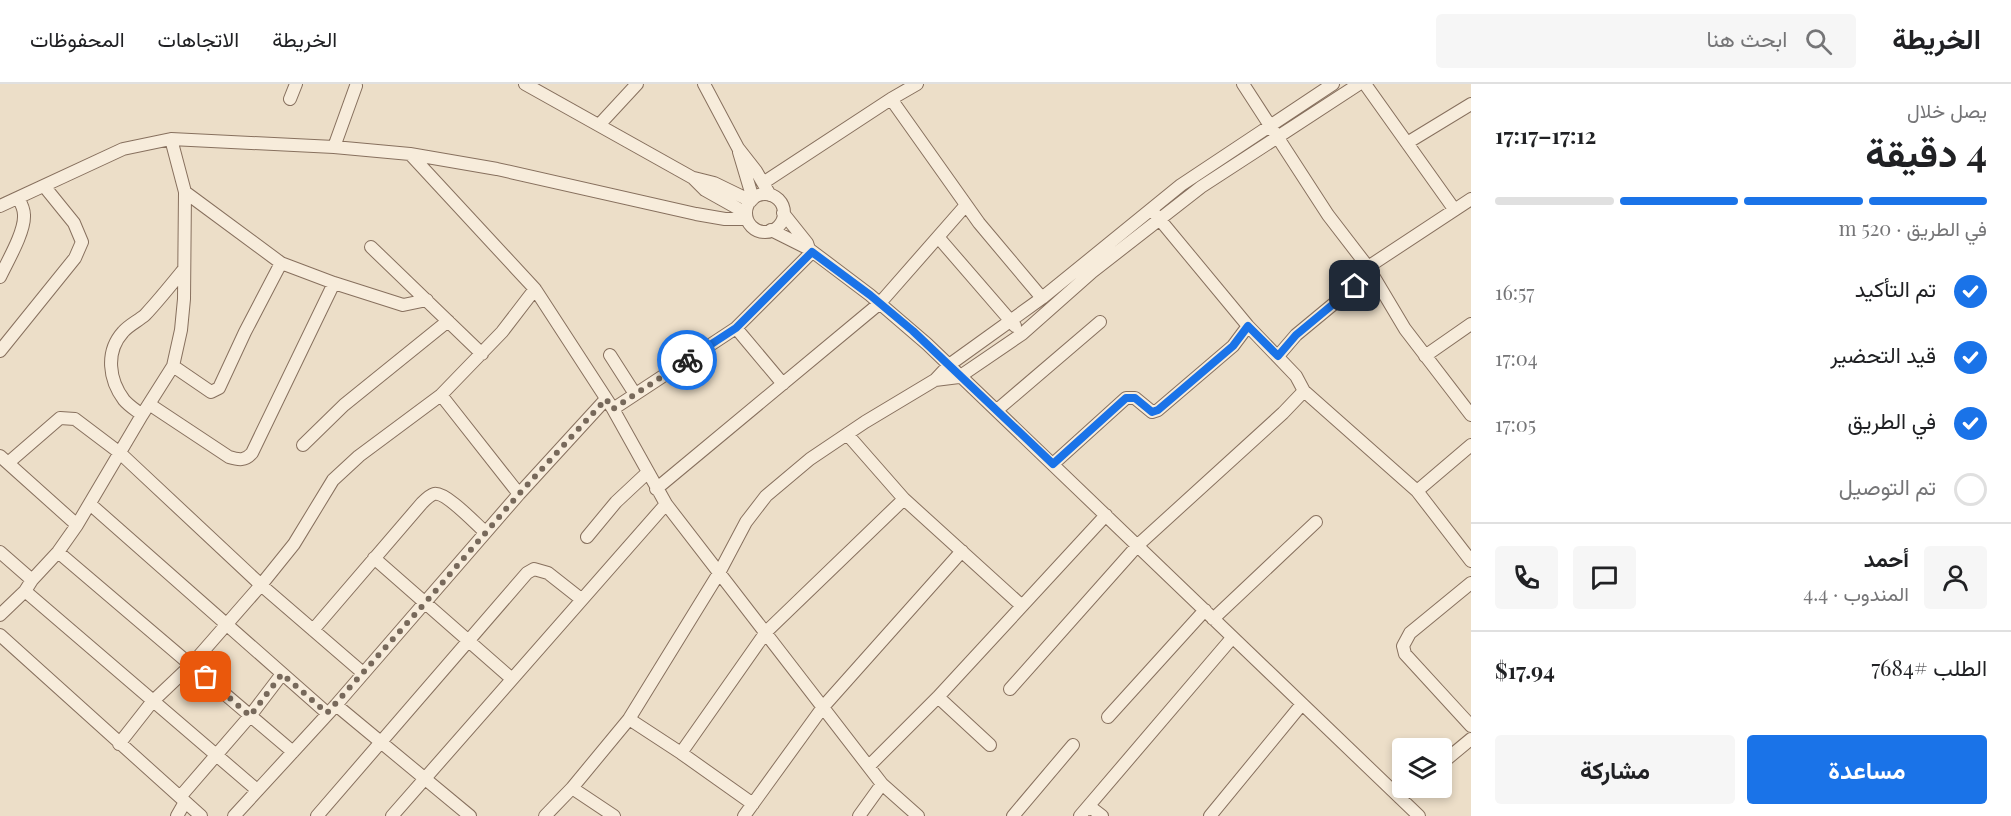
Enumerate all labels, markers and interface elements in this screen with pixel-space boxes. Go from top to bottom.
search box [1436,14,1856,68]
text: الخريطة [1892,19,1981,56]
text: ابحث هنا [1706,23,1787,53]
text: المحفوظات [30,24,125,52]
text: الاتجاهات [158,24,239,52]
text: الخريطة [272,24,337,52]
icon: search [1802,25,1835,58]
text: يصل خلال [1907,96,1987,123]
text: 17:12–17:17 [1495,120,1596,150]
text: 4 دقيقة [1865,125,1987,177]
text: في الطريق · 520 m [1839,214,1987,241]
pin [1329,260,1380,311]
icon: home [1338,269,1371,302]
text: تم التأكيد [1855,273,1936,303]
icon: check [1954,275,1987,308]
text: 16:57 [1495,278,1534,305]
courier [657,330,717,390]
text: قيد التحضير [1830,339,1936,369]
icon: check [1954,341,1987,374]
icon: bike [671,344,704,377]
text: 17:04 [1495,344,1538,371]
text: في الطريق [1848,405,1936,435]
icon: check [1954,407,1987,440]
text: 17:05 [1495,410,1536,437]
text: تم التوصيل [1839,471,1936,501]
text: أحمد [1864,543,1909,573]
button: phone [1495,546,1558,609]
button: chat [1573,546,1636,609]
button: person [1924,546,1987,609]
text: المندوب · 4.4 [1803,579,1909,606]
pin [180,651,231,702]
text: الطلب #7684 [1871,652,1987,682]
text: $17.94 [1495,655,1555,685]
icon: bag [189,660,222,693]
button: مشاركة [1495,735,1735,804]
button: مساعدة [1747,735,1987,804]
map controls [1392,738,1452,798]
button: layers [1392,738,1452,798]

